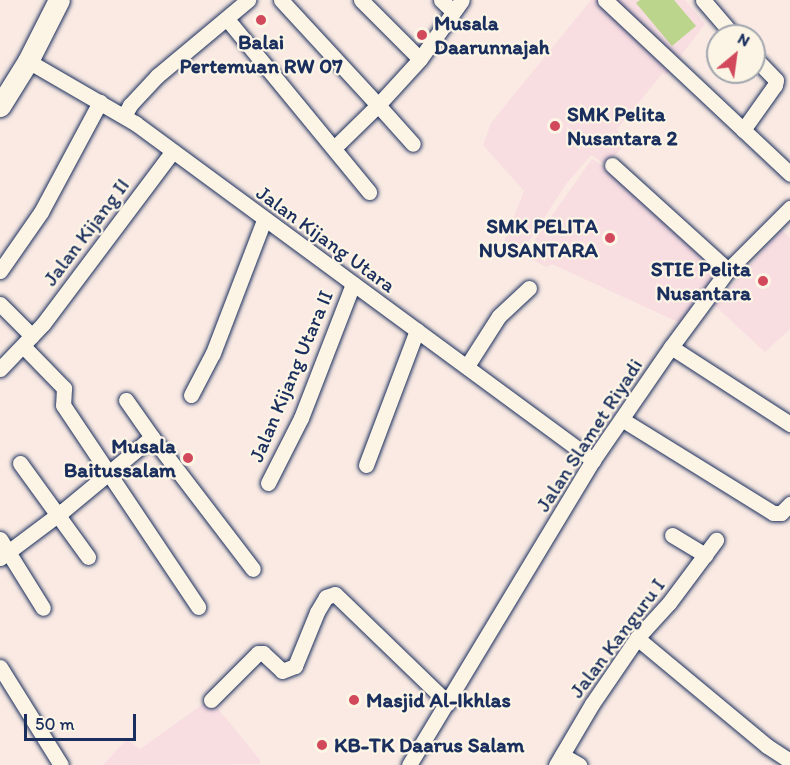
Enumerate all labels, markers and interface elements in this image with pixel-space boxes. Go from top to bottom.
place label: Musala Daarunnajah [434,10,549,60]
marker: Balai Pertemuan RW 07 [254,13,268,27]
north arrow [706,24,766,84]
marker: Musala Daarunnajah [415,28,429,42]
place label: Balai Pertemuan RW 07 [179,29,343,79]
text: N [735,29,753,50]
place label: SMK Pelita Nusantara 2 [567,101,678,151]
marker: SMK Pelita Nusantara 2 [548,119,562,133]
street label: Jalan Kijang II [38,174,134,290]
street label: Jalan Kijang Utara [252,180,400,298]
place label: SMK PELITA NUSANTARA [479,213,598,263]
marker: SMK PELITA NUSANTARA [603,231,617,245]
place label: STIE Pelita Nusantara [652,256,751,306]
marker: STIE Pelita Nusantara [756,274,770,288]
street label: Jalan Kijang Utara II [244,287,338,465]
street label: Jalan Slamet Riyadi [531,354,647,516]
place label: Musala Baitussalam [64,433,176,483]
marker: Musala Baitussalam [181,451,195,465]
street label: Jalan Kanguru I [564,573,670,703]
place label: Masjid Al-Ikhlas [366,687,511,713]
marker: Masjid Al-Ikhlas [347,693,361,707]
scale bar [27,702,140,740]
text: 50 m [35,713,75,735]
place label: KB-TK Daarus Salam [334,732,524,758]
marker: KB-TK Daarus Salam [315,738,329,752]

